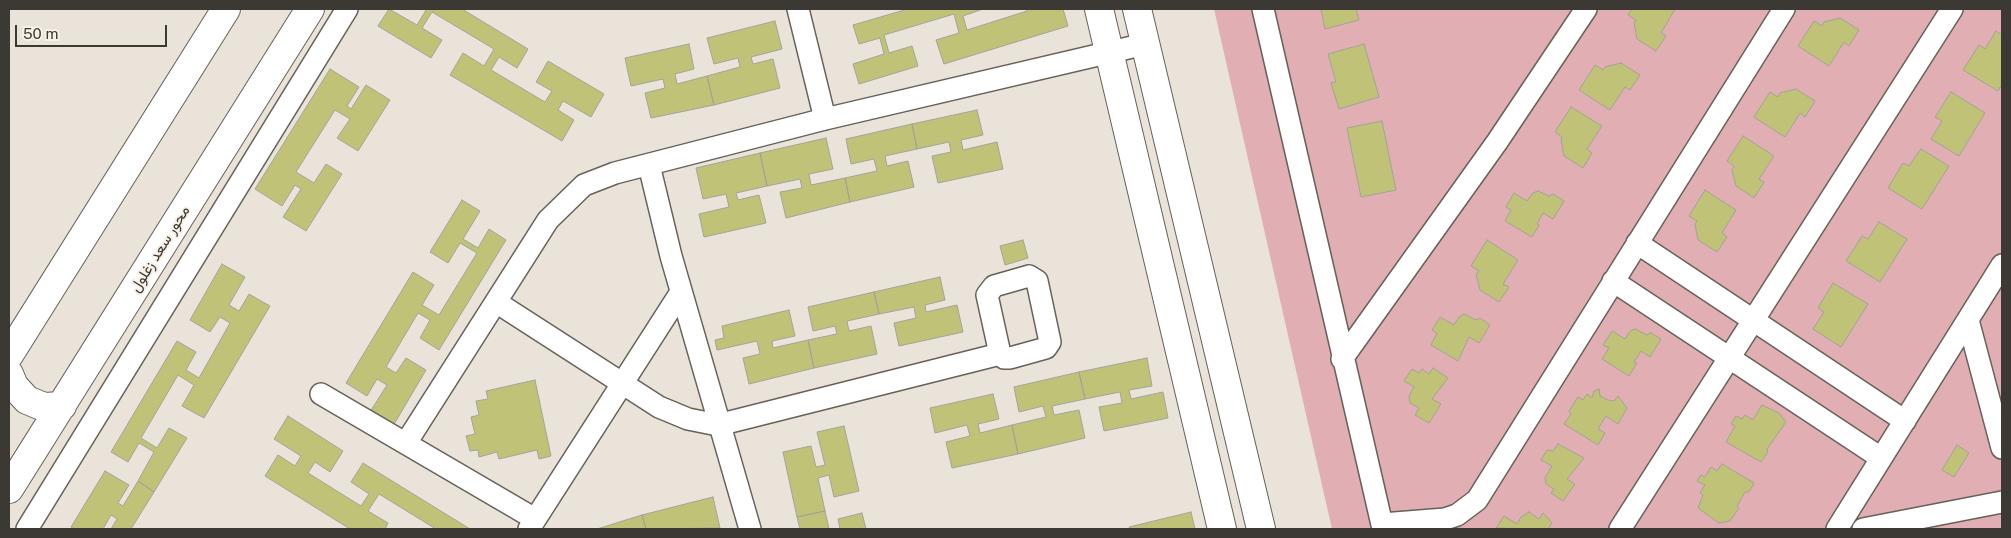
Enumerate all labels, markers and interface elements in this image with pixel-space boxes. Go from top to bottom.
scale bar [18,15,170,47]
text: 50 m [23,25,58,42]
street label: محور سعد زغلول [126,202,194,296]

